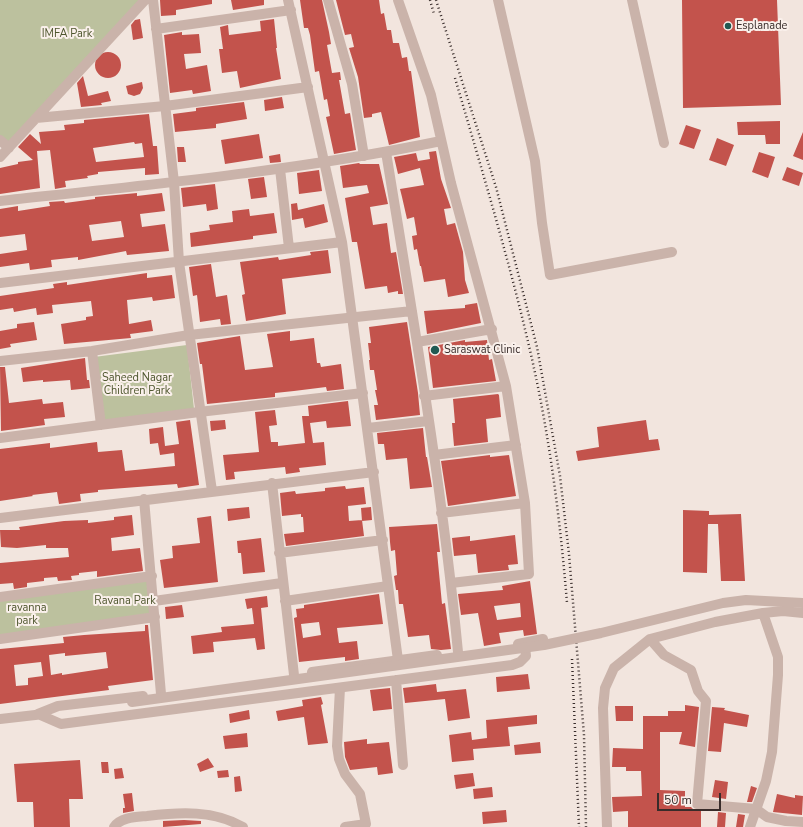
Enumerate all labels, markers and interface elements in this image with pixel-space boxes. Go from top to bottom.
place label: Esplanade [736,19,787,33]
marker: Esplanade [723,21,733,31]
park label: IMFA Park [42,27,92,41]
place label: Saraswat Clinic [444,343,520,357]
marker: Saraswat Clinic [429,344,441,356]
park label: Saheed Nagar Children Park [102,371,172,397]
park label: Ravana Park [94,594,156,608]
park label: ravanna park [7,601,47,627]
scale bar [659,785,723,811]
text: 50 m [664,792,692,808]

